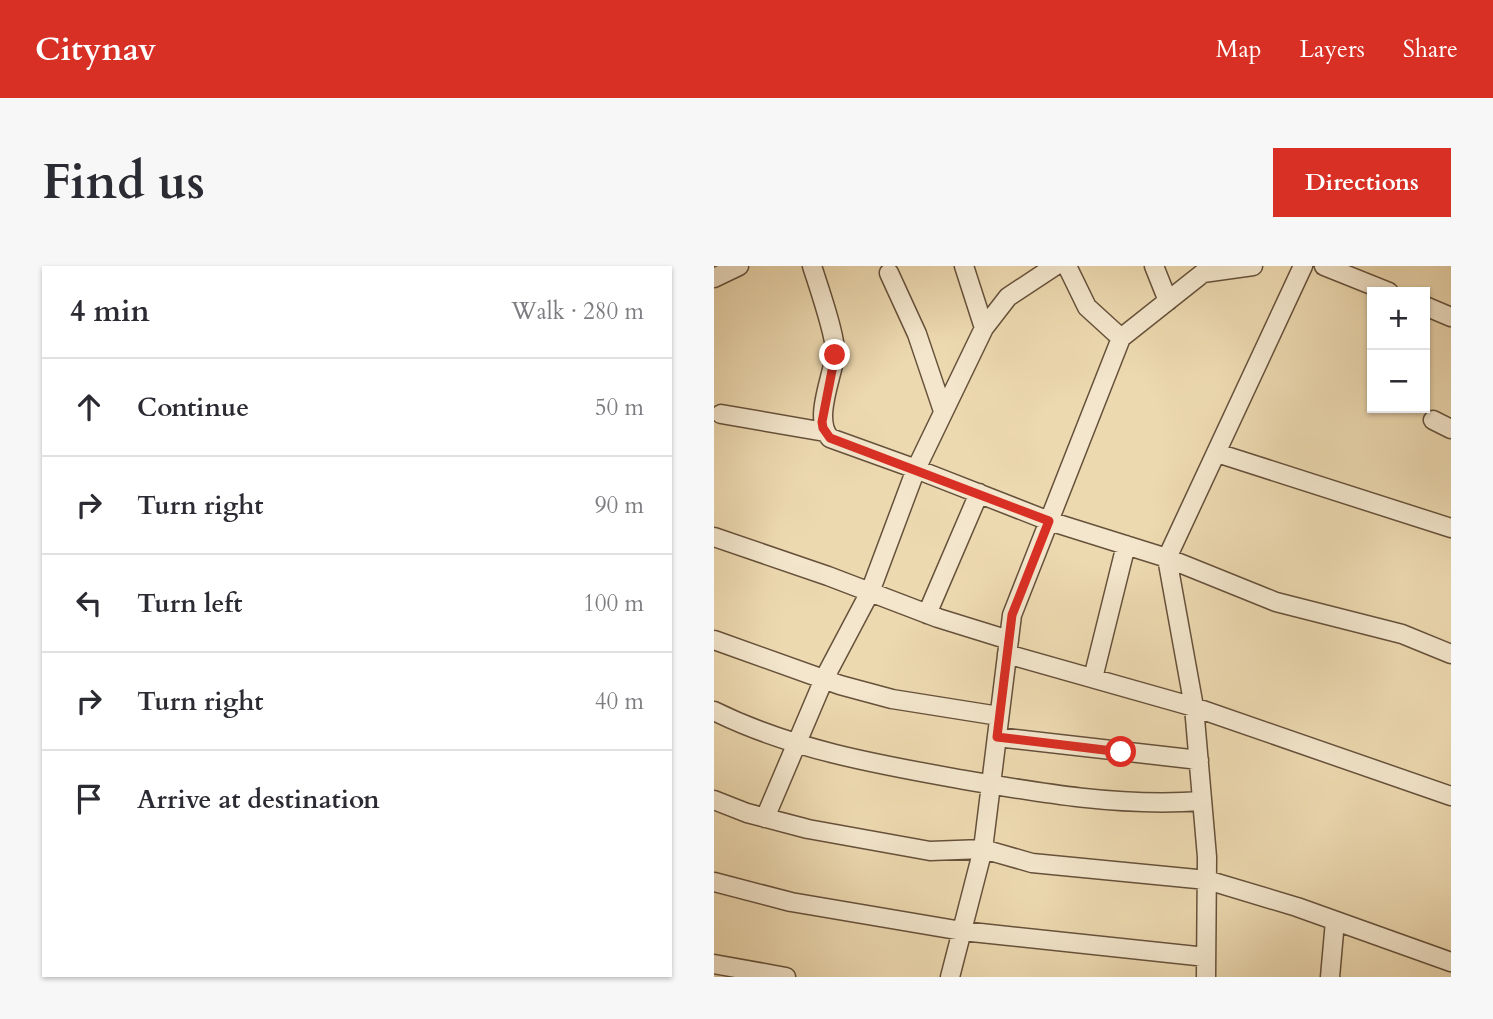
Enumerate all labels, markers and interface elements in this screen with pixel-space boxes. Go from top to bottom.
text: Citynav [35,27,156,72]
text: Map [1216,33,1262,66]
text: Layers [1300,33,1365,66]
text: Share [1403,33,1458,66]
button: Directions [1273,148,1451,217]
text: Find us [42,149,205,216]
map controls [1367,287,1430,413]
button: + [1367,287,1430,350]
text: 4 min [70,291,150,332]
text: Walk · 280 m [511,296,644,327]
route end [819,339,850,370]
button: − [1367,350,1430,413]
icon: ahead [70,388,108,426]
text: Continue [137,390,249,425]
text: 50 m [595,392,644,423]
icon: right [70,486,108,524]
text: Turn right [137,488,264,523]
text: 90 m [595,490,644,521]
icon: left [70,584,108,622]
text: Turn left [137,586,242,621]
text: 100 m [583,588,644,619]
icon: right [70,682,108,720]
text: Turn right [137,684,264,719]
text: 40 m [595,686,644,717]
route start [1105,736,1136,767]
icon: arrive [70,780,108,818]
text: Arrive at destination [137,782,380,817]

